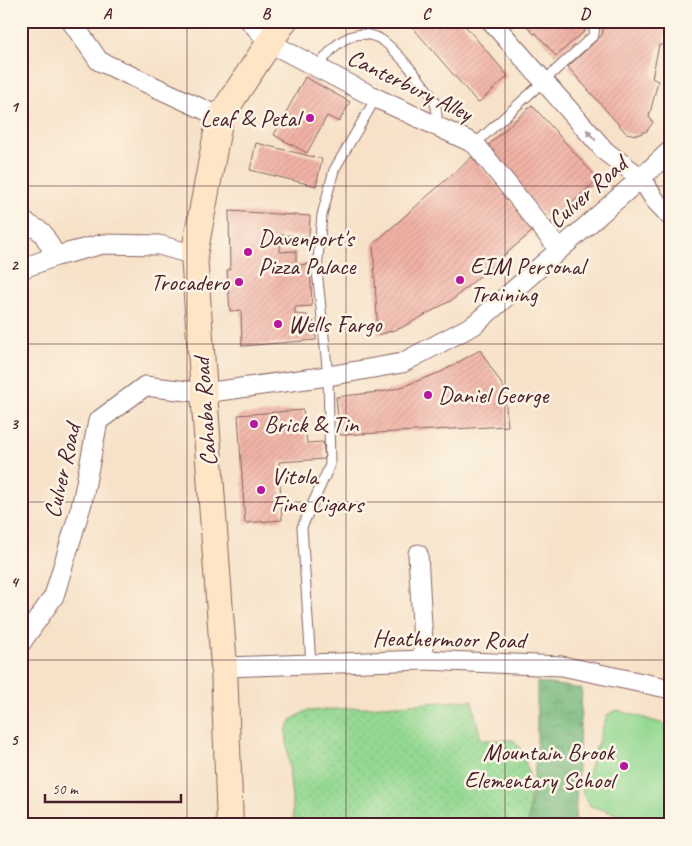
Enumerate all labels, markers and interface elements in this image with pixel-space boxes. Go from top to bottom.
text: A [103,4,113,24]
text: B [262,4,272,24]
text: C [422,4,432,24]
text: D [580,4,591,24]
street label: Canterbury Alley [343,42,479,129]
text: 1 [10,97,19,117]
place label: Leaf & Petal [200,103,304,133]
marker: Leaf & Petal [304,112,316,124]
one-way arrow [586,129,597,141]
street label: Culver Road [541,147,636,235]
place label: Davenport's Pizza Palace [258,223,357,281]
marker: Davenport's Pizza Palace [242,246,254,258]
place label: EIM Personal Training [470,251,588,309]
text: 2 [10,255,19,275]
place label: Trocadero [150,267,231,297]
marker: EIM Personal Training [454,274,466,286]
marker: Trocadero [233,276,245,288]
place label: Wells Fargo [288,309,383,339]
marker: Wells Fargo [272,318,284,330]
street label: Cahaba Road [186,353,224,467]
place label: Daniel George [438,380,550,410]
marker: Daniel George [422,389,434,401]
place label: Brick & Tin [264,409,360,439]
text: 3 [10,414,19,434]
street label: Culver Road [37,418,88,521]
marker: Brick & Tin [248,418,260,430]
place label: Vitola Fine Cigars [271,461,366,519]
marker: Vitola Fine Cigars [255,484,267,496]
text: 4 [10,572,19,592]
street label: Heathermoor Road [372,623,529,655]
text: 5 [11,730,20,750]
place label: Mountain Brook Elementary School [464,737,618,795]
marker: Mountain Brook Elementary School [618,760,630,772]
scale bar [45,771,181,803]
text: 50 m [52,780,79,799]

